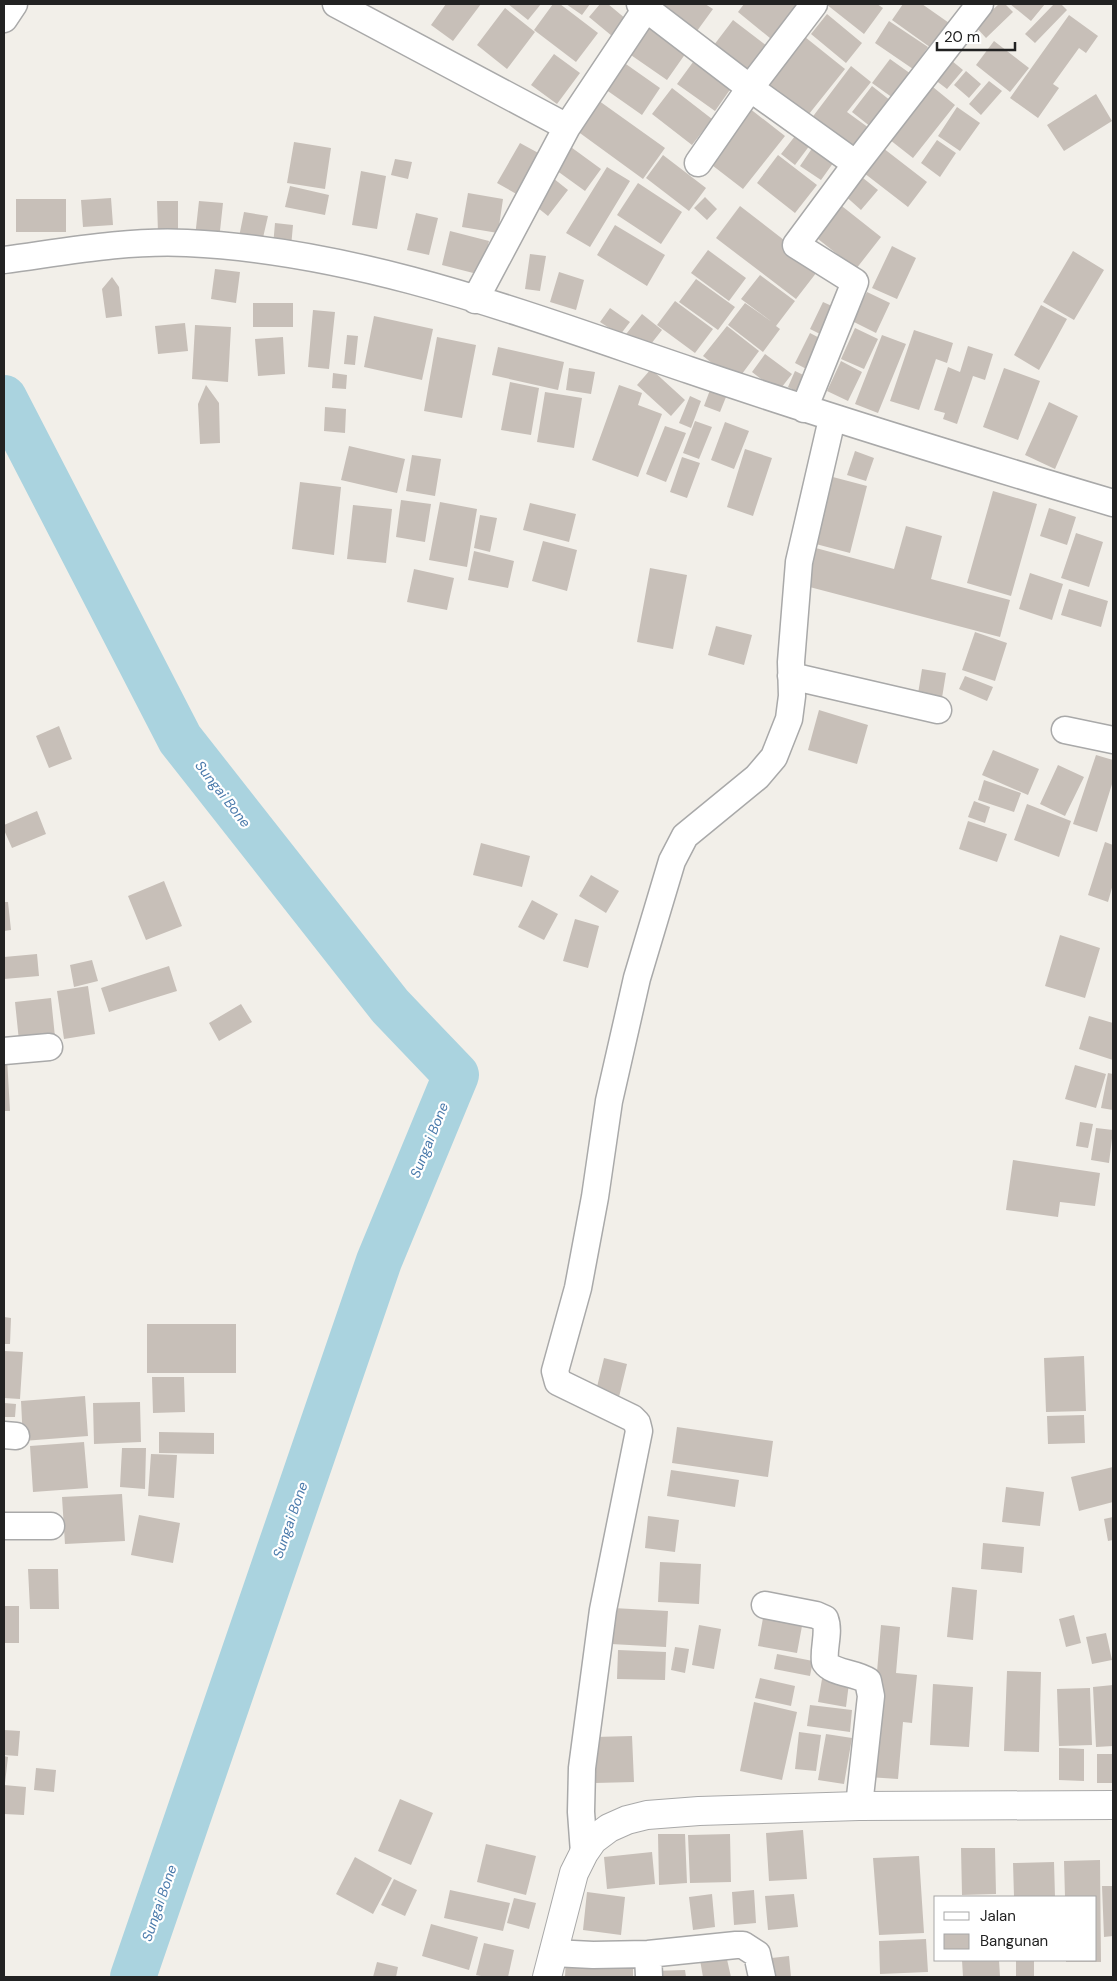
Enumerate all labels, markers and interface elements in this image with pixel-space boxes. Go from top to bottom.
scale bar [937,20,1014,52]
text: 20 m [944,27,980,47]
water label: Sungai Bone [191,757,255,831]
water label: Sungai Bone [406,1100,452,1180]
water label: Sungai Bone [268,1479,312,1561]
water label: Sungai Bone [137,1862,181,1944]
legend [934,1896,1097,1961]
text: Jalan [980,1906,1016,1926]
text: Bangunan [980,1931,1048,1951]

